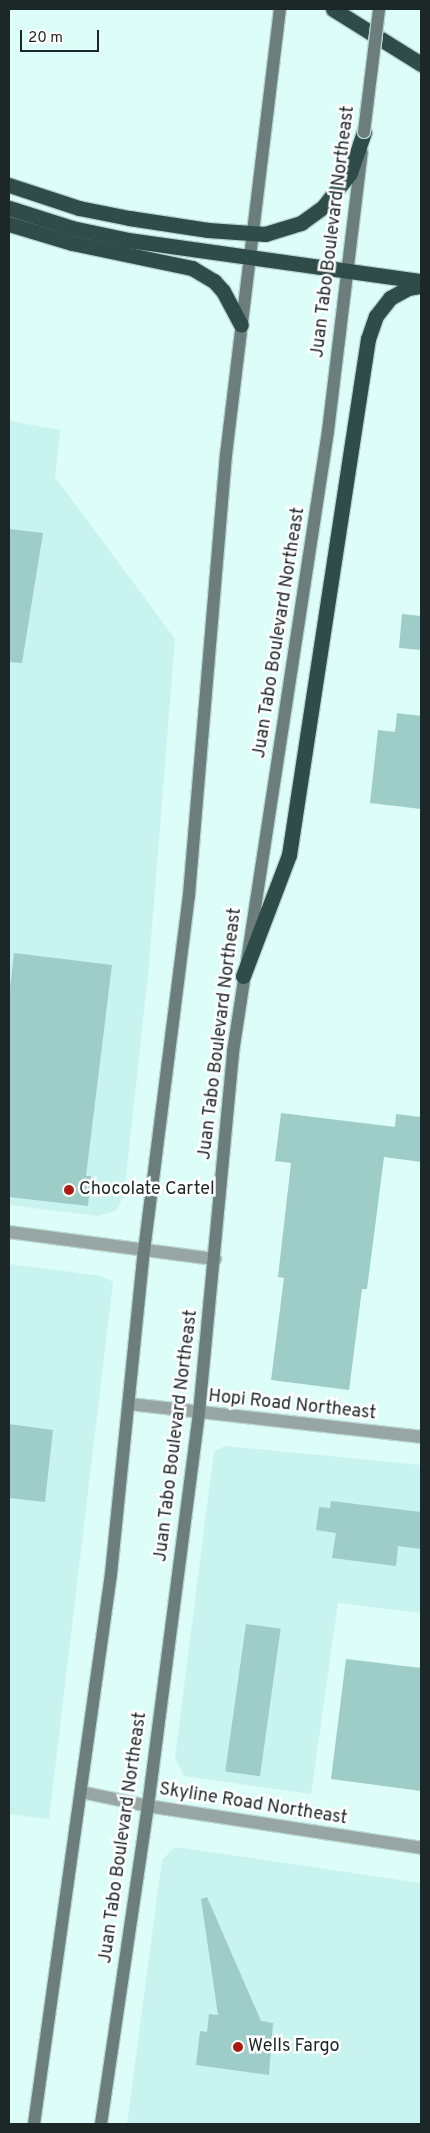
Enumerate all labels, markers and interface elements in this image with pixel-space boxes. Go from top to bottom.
scale bar [22,20,101,52]
text: 20 m [28,29,63,48]
street label: Juan Tabo Boulevard Northeast [308,105,360,359]
street label: Juan Tabo Boulevard Northeast [249,506,311,760]
street label: Juan Tabo Boulevard Northeast [195,907,247,1161]
place label: Chocolate Cartel [79,1179,215,1201]
marker: Chocolate Cartel [63,1184,75,1196]
street label: Juan Tabo Boulevard Northeast [151,1309,203,1563]
street label: Hopi Road Northeast [207,1386,377,1426]
street label: Juan Tabo Boulevard Northeast [96,1711,152,1965]
street label: Skyline Road Northeast [157,1779,349,1831]
place label: Wells Fargo [248,2036,340,2058]
marker: Wells Fargo [232,2041,244,2053]

